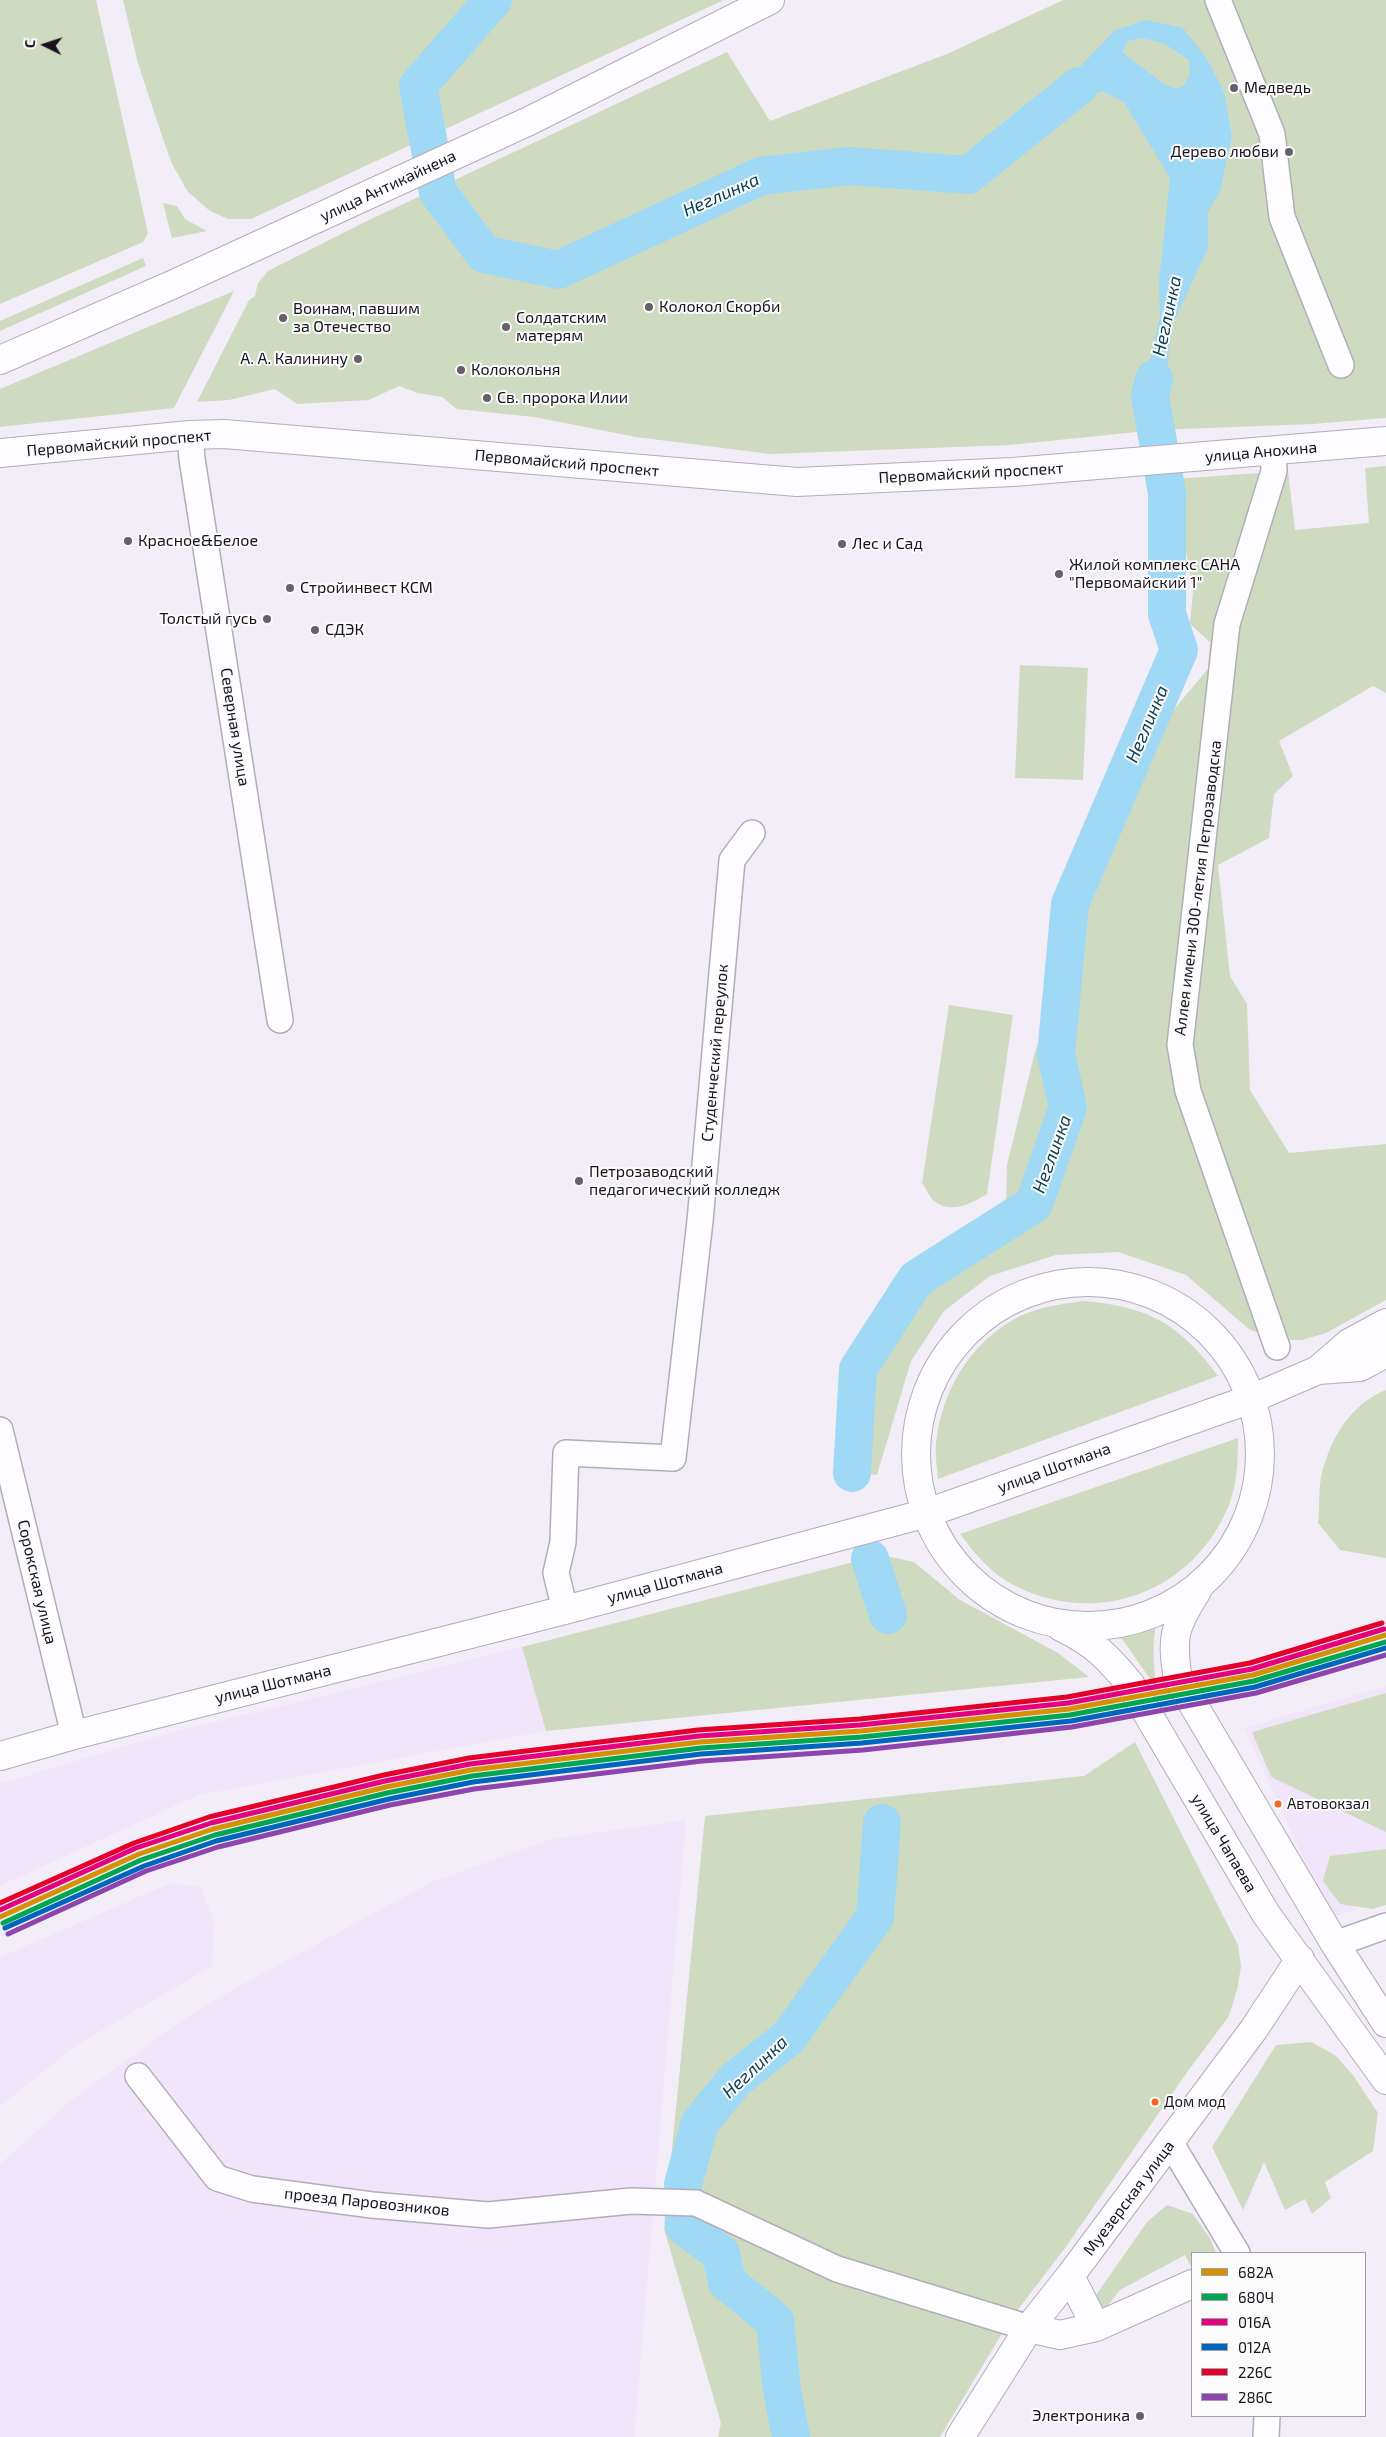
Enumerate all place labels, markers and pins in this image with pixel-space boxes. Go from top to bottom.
place label: Медведь [1244,78,1311,98]
marker: Медведь [1228,82,1240,94]
place label: Дерево любви [1171,142,1279,162]
marker: Дерево любви [1283,146,1295,158]
place label: Колокол Скорби [659,297,780,317]
place label: Воинам, павшим за Отечество [293,299,420,337]
marker: Колокол Скорби [643,301,655,313]
place label: Солдатским матерям [516,308,607,346]
marker: Воинам, павшим за Отечество [277,312,289,324]
marker: Солдатским матерям [500,321,512,333]
place label: А. А. Калинину [240,349,348,369]
marker: А. А. Калинину [352,353,364,365]
place label: Колокольня [471,360,560,380]
marker: Колокольня [455,364,467,376]
place label: Св. пророка Илии [497,388,628,408]
marker: Св. пророка Илии [481,392,493,404]
place label: Красное&Белое [138,531,258,551]
place label: Лес и Сад [852,534,923,554]
marker: Красное&Белое [122,535,134,547]
marker: Лес и Сад [836,538,848,550]
place label: Жилой комплекс САНА "Первомайский 1" [1069,555,1240,593]
marker: Жилой комплекс САНА "Первомайский 1" [1053,568,1065,580]
place label: Стройинвест КСМ [300,578,433,598]
marker: Стройинвест КСМ [284,582,296,594]
place label: Толстый гусь [159,609,257,629]
marker: Толстый гусь [261,613,273,625]
place label: СДЭК [325,620,364,640]
marker: СДЭК [309,624,321,636]
place label: Петрозаводский педагогический колледж [589,1162,780,1200]
marker: Петрозаводский педагогический колледж [573,1175,585,1187]
place label: Автовокзал [1287,1795,1369,1813]
marker: Автовокзал [1273,1799,1283,1809]
place label: Дом мод [1164,2093,1226,2111]
marker: Дом мод [1150,2097,1160,2107]
place label: Электроника [1032,2406,1130,2426]
marker: Электроника [1134,2410,1146,2422]

